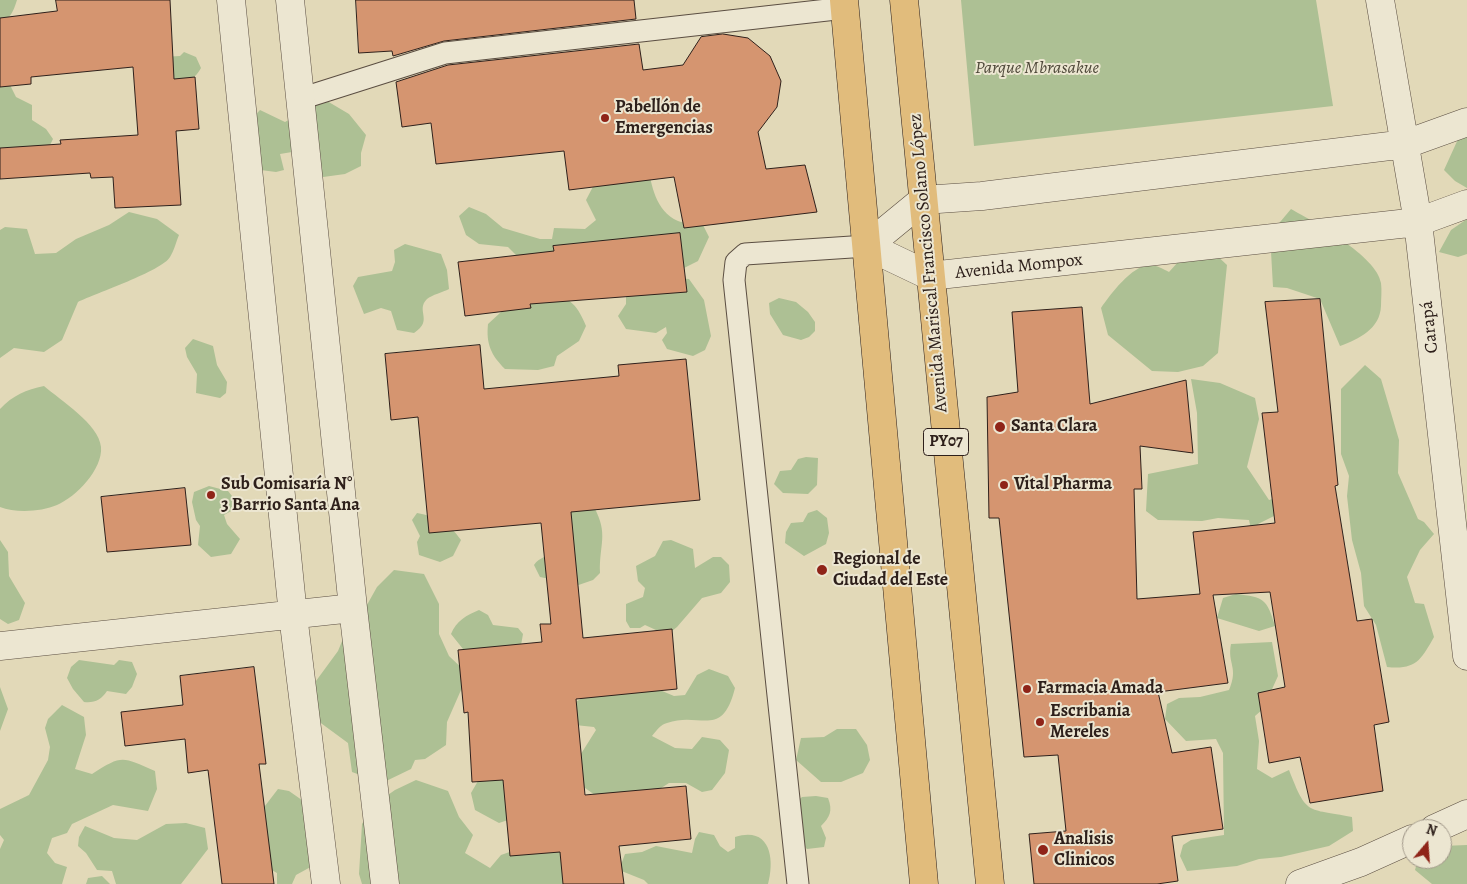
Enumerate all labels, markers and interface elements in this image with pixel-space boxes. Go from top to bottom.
park label: Parque Mbrasakue [975,58,1099,80]
place label: Pabellón de Emergencias [615,97,713,140]
marker: Pabellón de Emergencias [599,112,611,124]
street label: Avenida Mariscal Francisco Solano López [905,113,953,413]
street label: Avenida Mompox [954,250,1084,284]
street label: Carapá [1417,300,1443,354]
place label: Santa Clara [1011,416,1098,438]
marker: Santa Clara [993,420,1007,434]
road number: PY07 [924,428,968,456]
place label: Sub Comisaría N° 3 Barrio Santa Ana [221,474,360,516]
place label: Vital Pharma [1014,474,1112,496]
marker: Vital Pharma [998,479,1010,491]
marker: Sub Comisaría N° 3 Barrio Santa Ana [205,489,217,501]
place label: Regional de Ciudad del Este [833,549,948,592]
marker: Regional de Ciudad del Este [815,563,829,577]
place label: Farmacia Amada [1037,678,1164,700]
marker: Farmacia Amada [1021,683,1033,695]
place label: Escribania Mereles [1050,701,1130,744]
marker: Escribania Mereles [1034,716,1046,728]
north arrow [1402,819,1452,869]
text: N [1424,820,1439,841]
place label: Analisis Clinicos [1054,829,1115,872]
marker: Analisis Clinicos [1036,843,1050,857]

